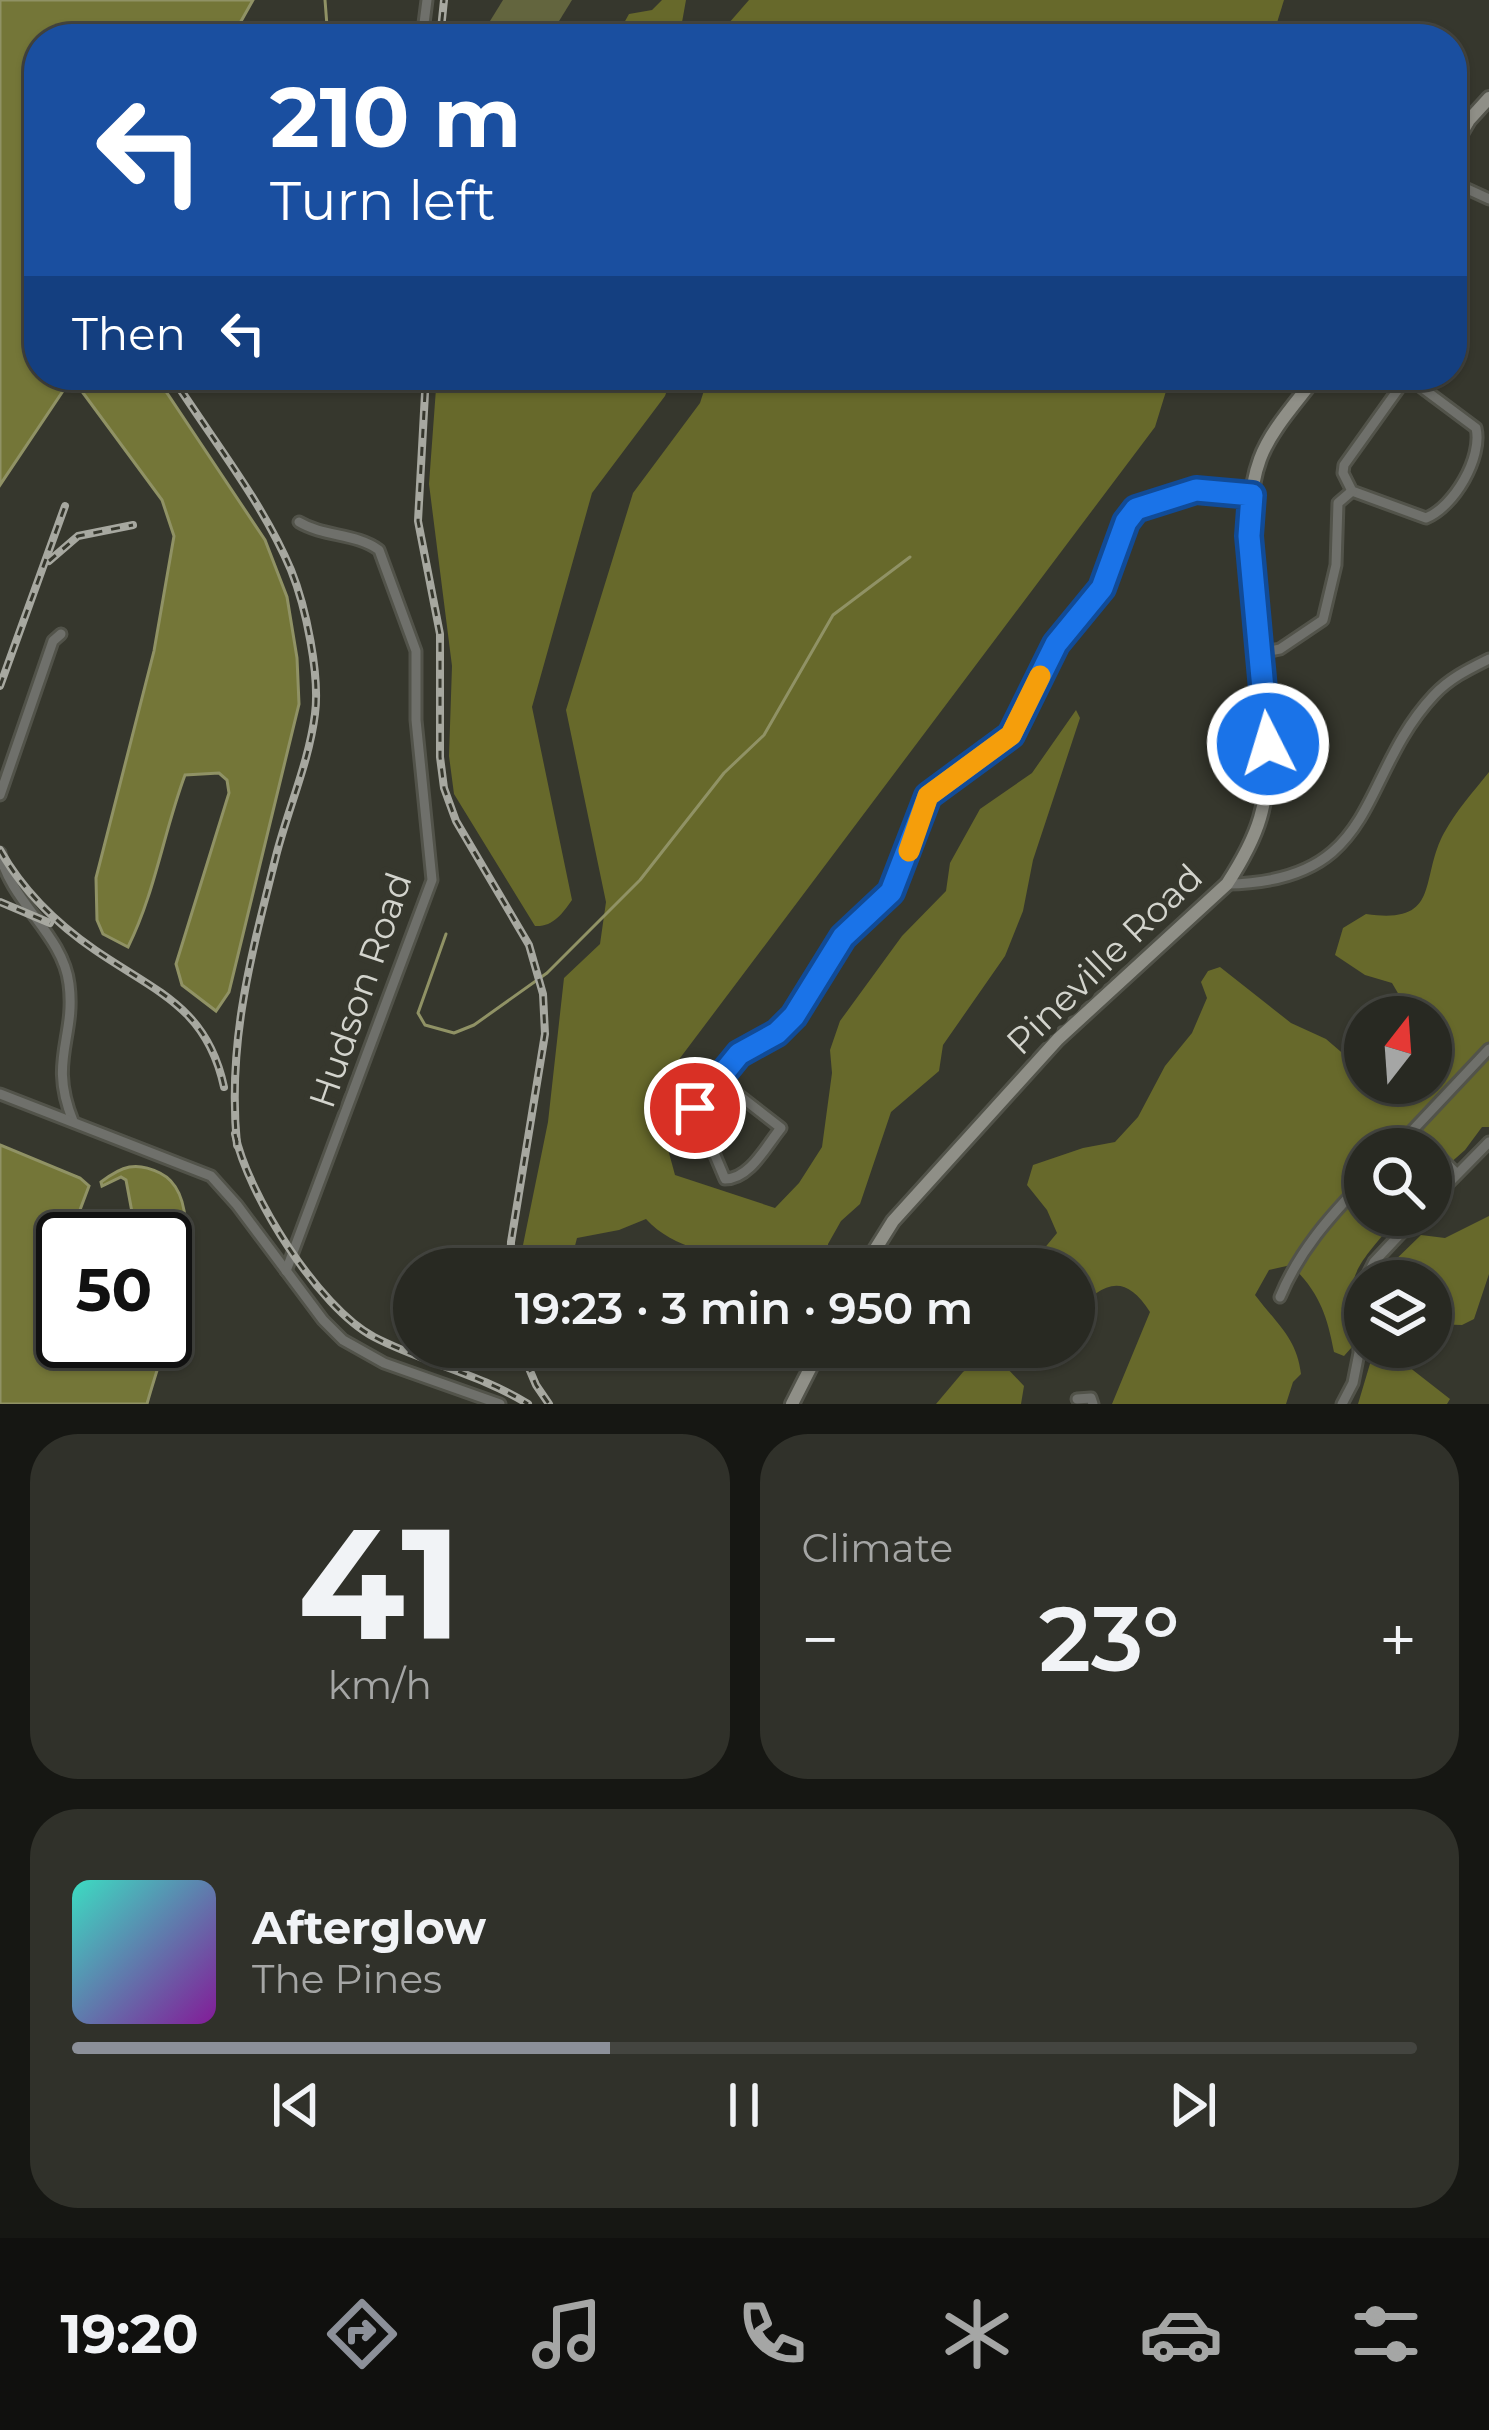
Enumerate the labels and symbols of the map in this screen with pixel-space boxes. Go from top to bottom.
position arrow [1205,681,1331,807]
street label: Pineville Road [997,855,1211,1063]
street label: Hudson Road [299,867,421,1113]
north arrow [1344,996,1452,1104]
pin [644,1057,746,1159]
speed limit sign: 50 [36,1212,192,1368]

